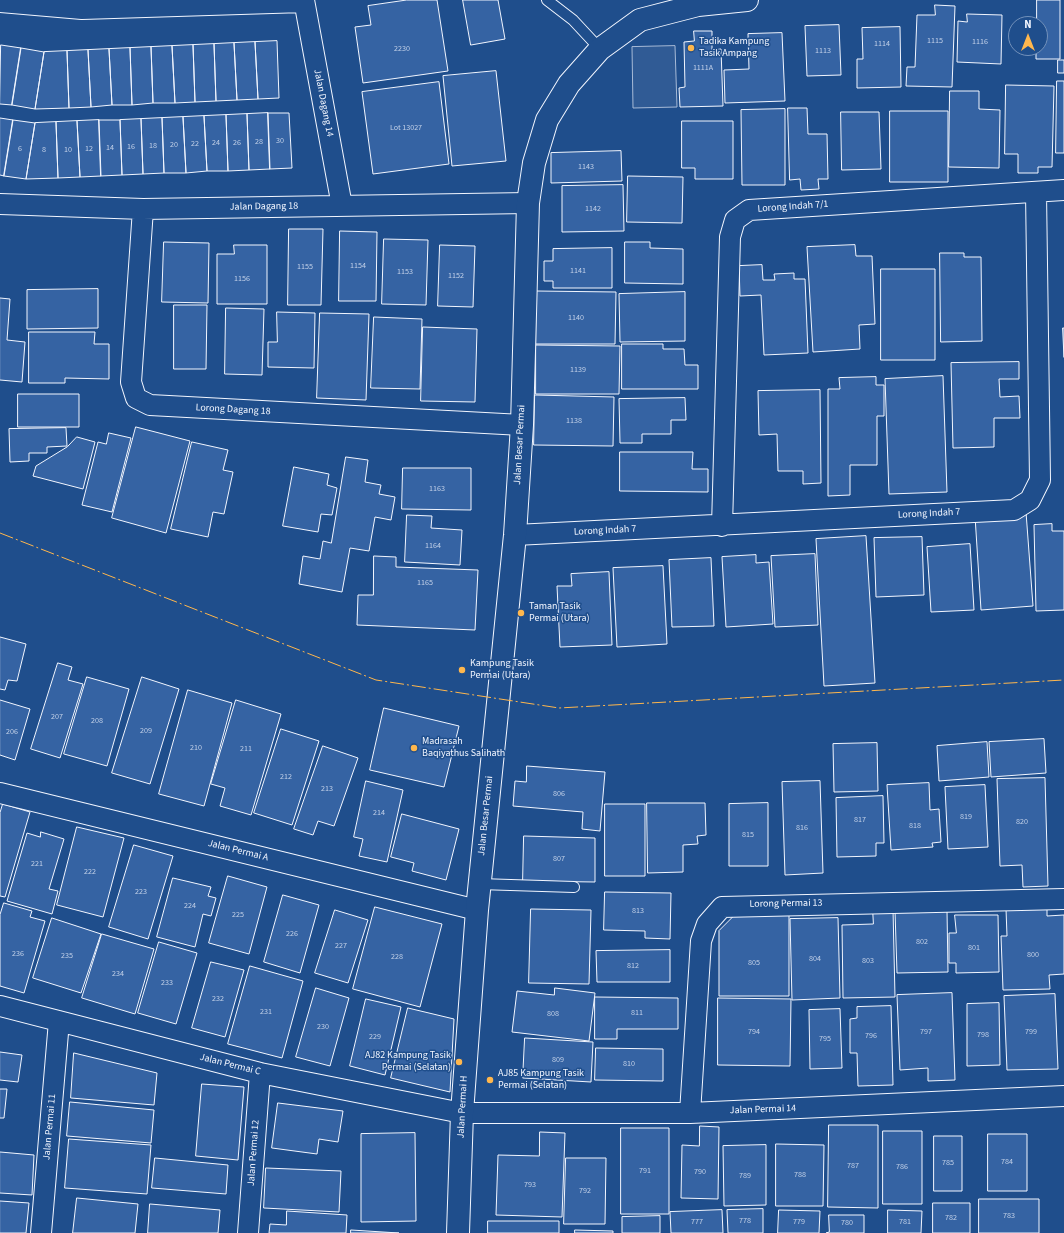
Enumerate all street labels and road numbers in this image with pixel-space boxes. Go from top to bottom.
street label: Jalan Dagang 14 [311,68,335,138]
street label: Lorong Indah 7/1 [757,199,829,215]
street label: Jalan Dagang 18 [230,200,298,214]
street label: Lorong Dagang 18 [195,402,271,418]
street label: Jalan Besar Permai [512,405,528,485]
street label: Lorong Indah 7 [897,506,961,522]
street label: Lorong Indah 7 [573,523,637,539]
street label: Jalan Besar Permai [476,776,496,856]
street label: Jalan Permai A [206,838,270,864]
street label: Lorong Permai 13 [749,897,823,911]
street label: Jalan Permai C [198,1052,262,1078]
street label: Jalan Permai H [455,1075,471,1139]
street label: Jalan Permai 11 [41,1093,59,1161]
street label: Jalan Permai 14 [730,1103,796,1117]
street label: Jalan Permai 12 [246,1119,262,1187]

